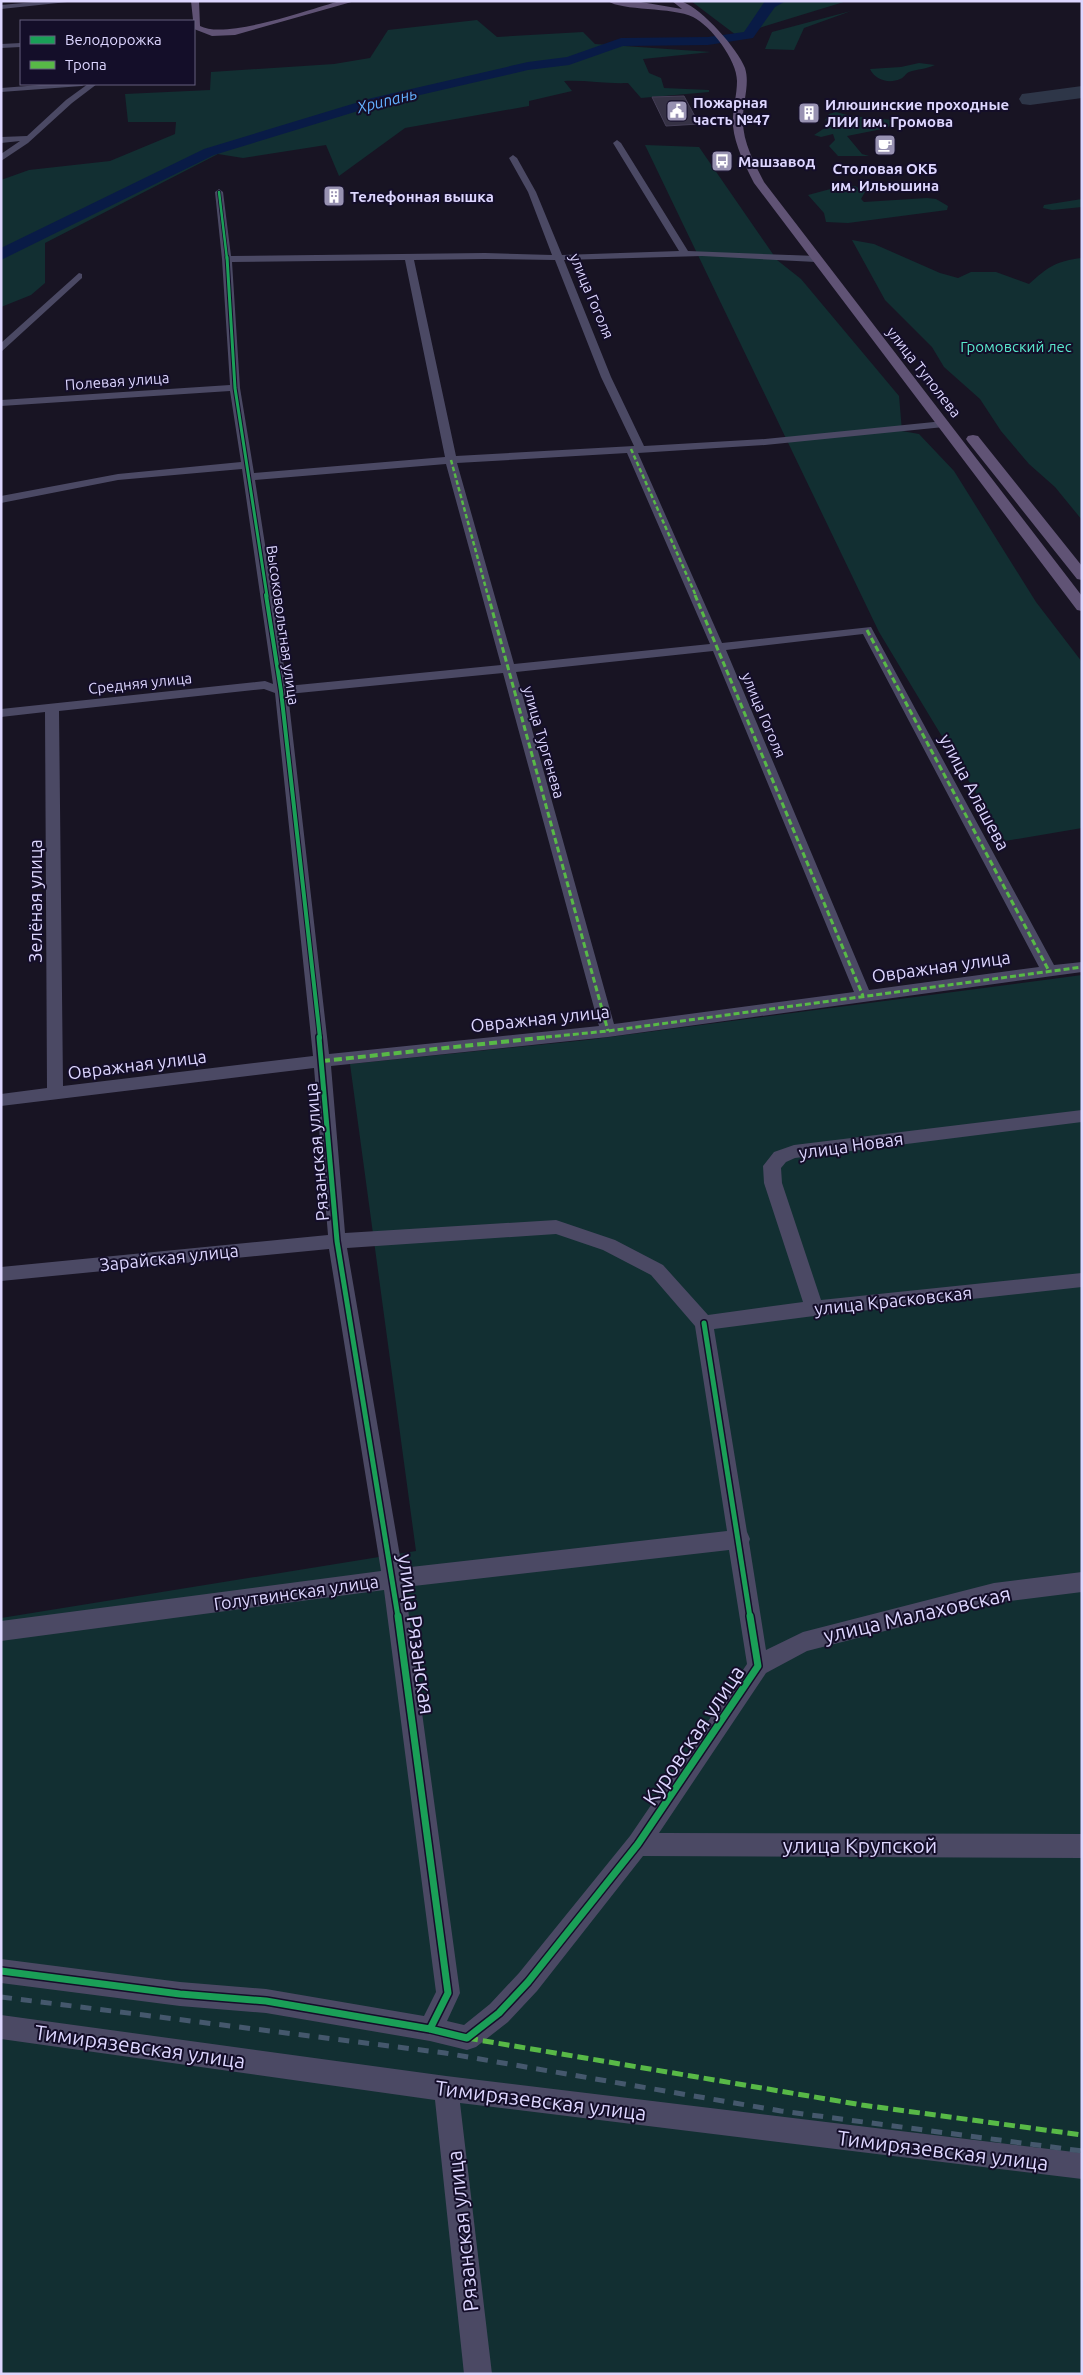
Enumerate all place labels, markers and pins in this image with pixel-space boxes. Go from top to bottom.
place label: Пожарная часть №47 [693,94,770,128]
place label: Илюшинские проходные ЛИИ им. Громова [825,96,1009,130]
public building icon: Пожарная часть №47 [665,99,689,123]
building icon: Илюшинские проходные ЛИИ им. Громова [797,101,821,125]
cafe icon: Столовая ОКБ им. Ильюшина [873,133,897,157]
bus stop icon: Машзавод [710,149,734,173]
place label: Машзавод [738,153,816,170]
place label: Столовая ОКБ им. Ильюшина [831,160,939,194]
building icon: Телефонная вышка [322,184,346,208]
place label: Телефонная вышка [350,188,494,205]

